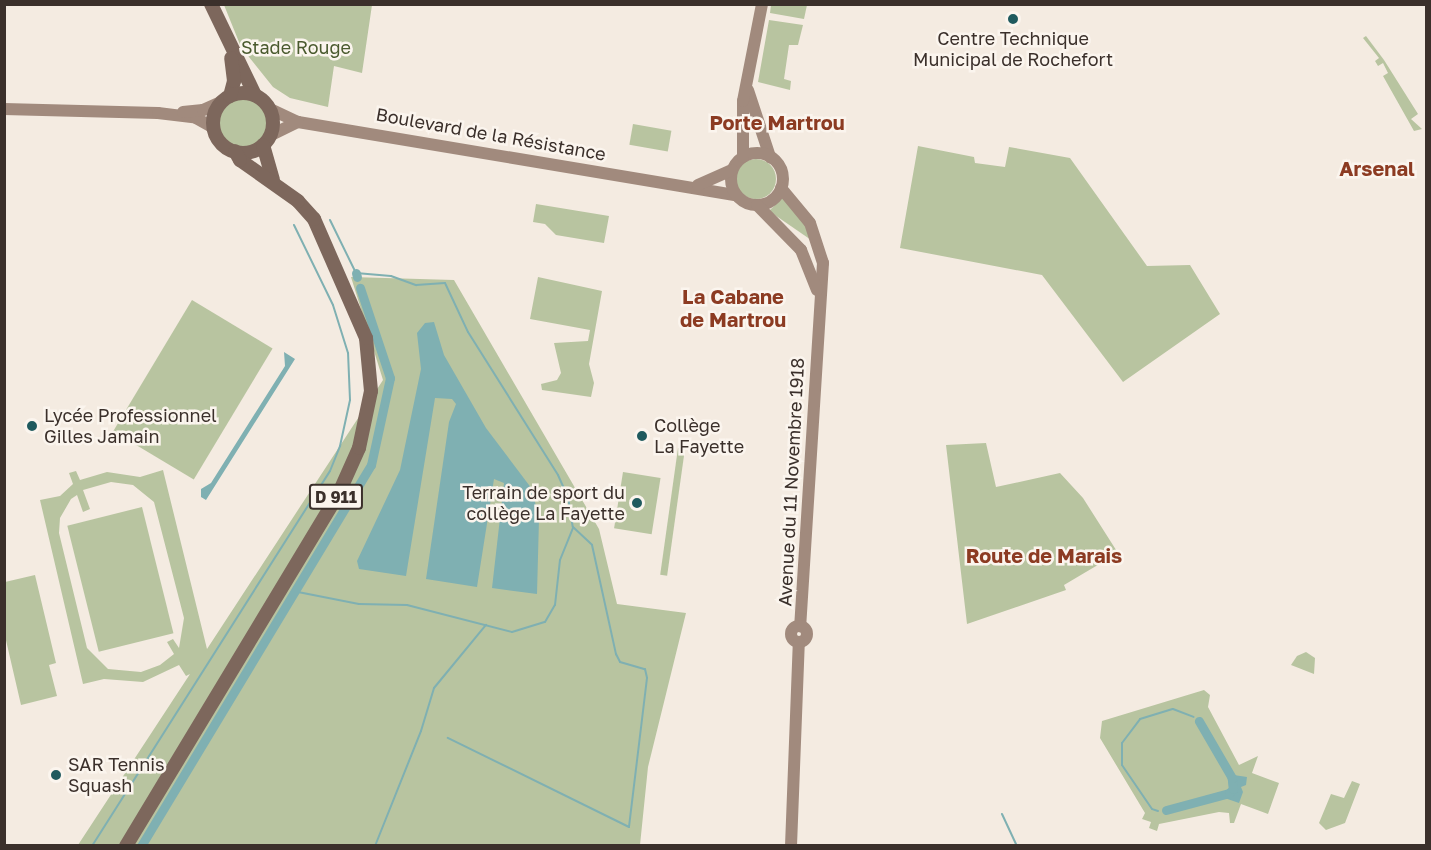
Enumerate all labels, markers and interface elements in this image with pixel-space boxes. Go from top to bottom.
marker: Centre Technique Municipal de Rochefort [1006,12,1020,26]
place label: Centre Technique Municipal de Rochefort [913,28,1113,70]
park label: Stade Rouge [241,36,351,58]
street label: Boulevard de la Résistance [374,103,608,165]
district label: Porte Martrou [709,110,845,134]
district label: Arsenal [1339,156,1415,180]
district label: La Cabane de Martrou [680,285,786,332]
street label: Avenue du 11 Novembre 1918 [774,357,808,607]
place label: Lycée Professionnel Gilles Jamain [44,405,217,448]
place label: Collège La Fayette [654,415,744,458]
marker: Lycée Professionnel Gilles Jamain [25,419,39,433]
marker: Collège La Fayette [635,429,649,443]
place label: Terrain de sport du collège La Fayette [462,482,625,524]
road number: D 911 [308,484,364,510]
marker: Terrain de sport du collège La Fayette [630,496,644,510]
district label: Route de Marais [966,543,1122,567]
place label: SAR Tennis Squash [68,754,165,796]
marker: SAR Tennis Squash [49,768,63,782]

